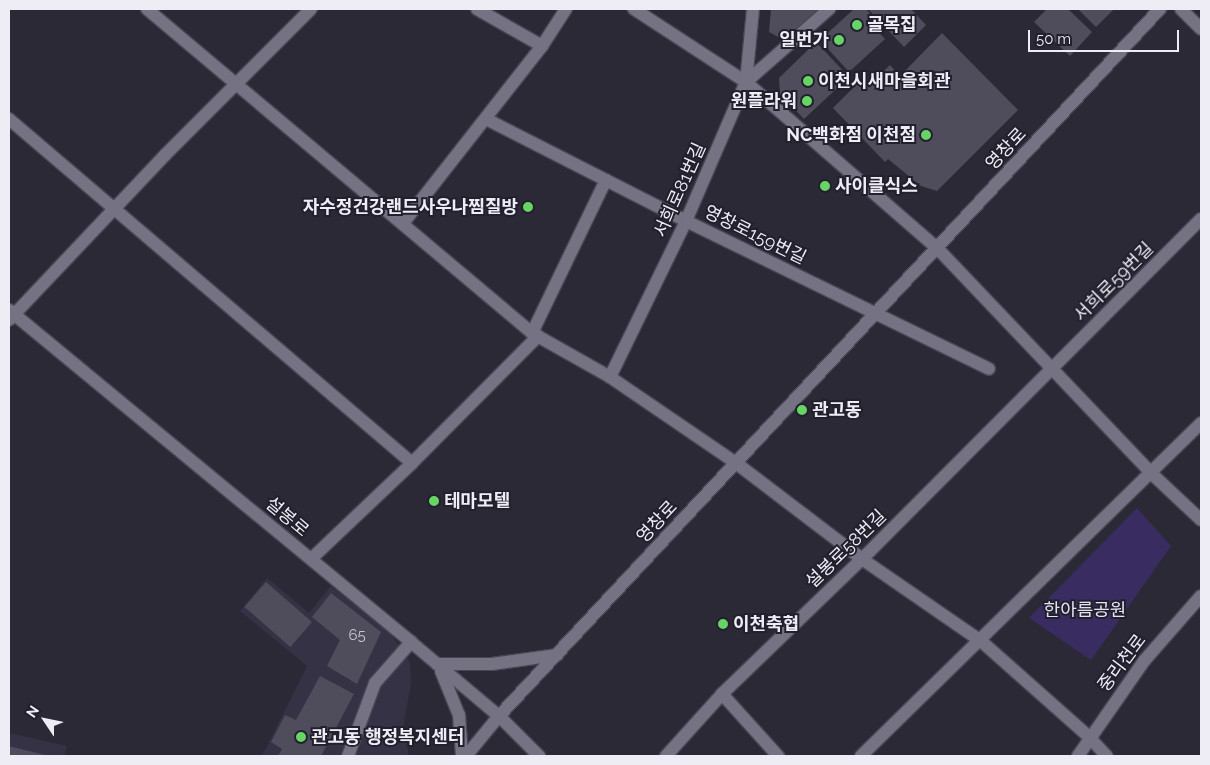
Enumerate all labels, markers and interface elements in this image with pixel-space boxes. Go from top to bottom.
place label: 골목집 [867,14,917,36]
marker: 골목집 [851,19,863,31]
scale bar [1030,20,1181,52]
place label: 일번가 [779,29,829,51]
text: 50 m [1036,30,1071,48]
marker: 일번가 [833,34,845,46]
place label: 이천시새마을회관 [818,70,950,92]
marker: 이천시새마을회관 [802,75,814,87]
place label: 원플라워 [731,90,797,112]
marker: 원플라워 [801,95,813,107]
street label: 영창로 [981,123,1031,175]
place label: NC백화점 이천점 [786,124,916,146]
marker: NC백화점 이천점 [920,129,932,141]
street label: 서희로81번길 [650,139,710,241]
place label: 사이클식스 [835,175,918,197]
marker: 사이클식스 [819,180,831,192]
place label: 자수정건강랜드사우나찜질방 [303,196,518,218]
marker: 자수정건강랜드사우나찜질방 [522,201,534,213]
street label: 영창로159번길 [700,201,810,269]
street label: 서희로59번길 [1070,238,1158,326]
place label: 관고동 [812,399,862,421]
marker: 관고동 [796,404,808,416]
place label: 테마모텔 [444,490,510,512]
street label: 설봉로 [261,493,313,541]
marker: 테마모텔 [428,495,440,507]
street label: 영창로 [632,496,682,548]
street label: 설봉로58번길 [801,505,891,593]
park label: 한아름공원 [1044,599,1126,621]
place label: 이천축협 [733,613,799,635]
marker: 이천축협 [717,618,729,630]
house number: 65 [348,627,366,645]
street label: 중리천로 [1093,630,1151,696]
north arrow [20,695,70,745]
text: N [23,703,42,721]
place label: 관고동 행정복지센터 [311,726,464,748]
marker: 관고동 행정복지센터 [295,731,307,743]

